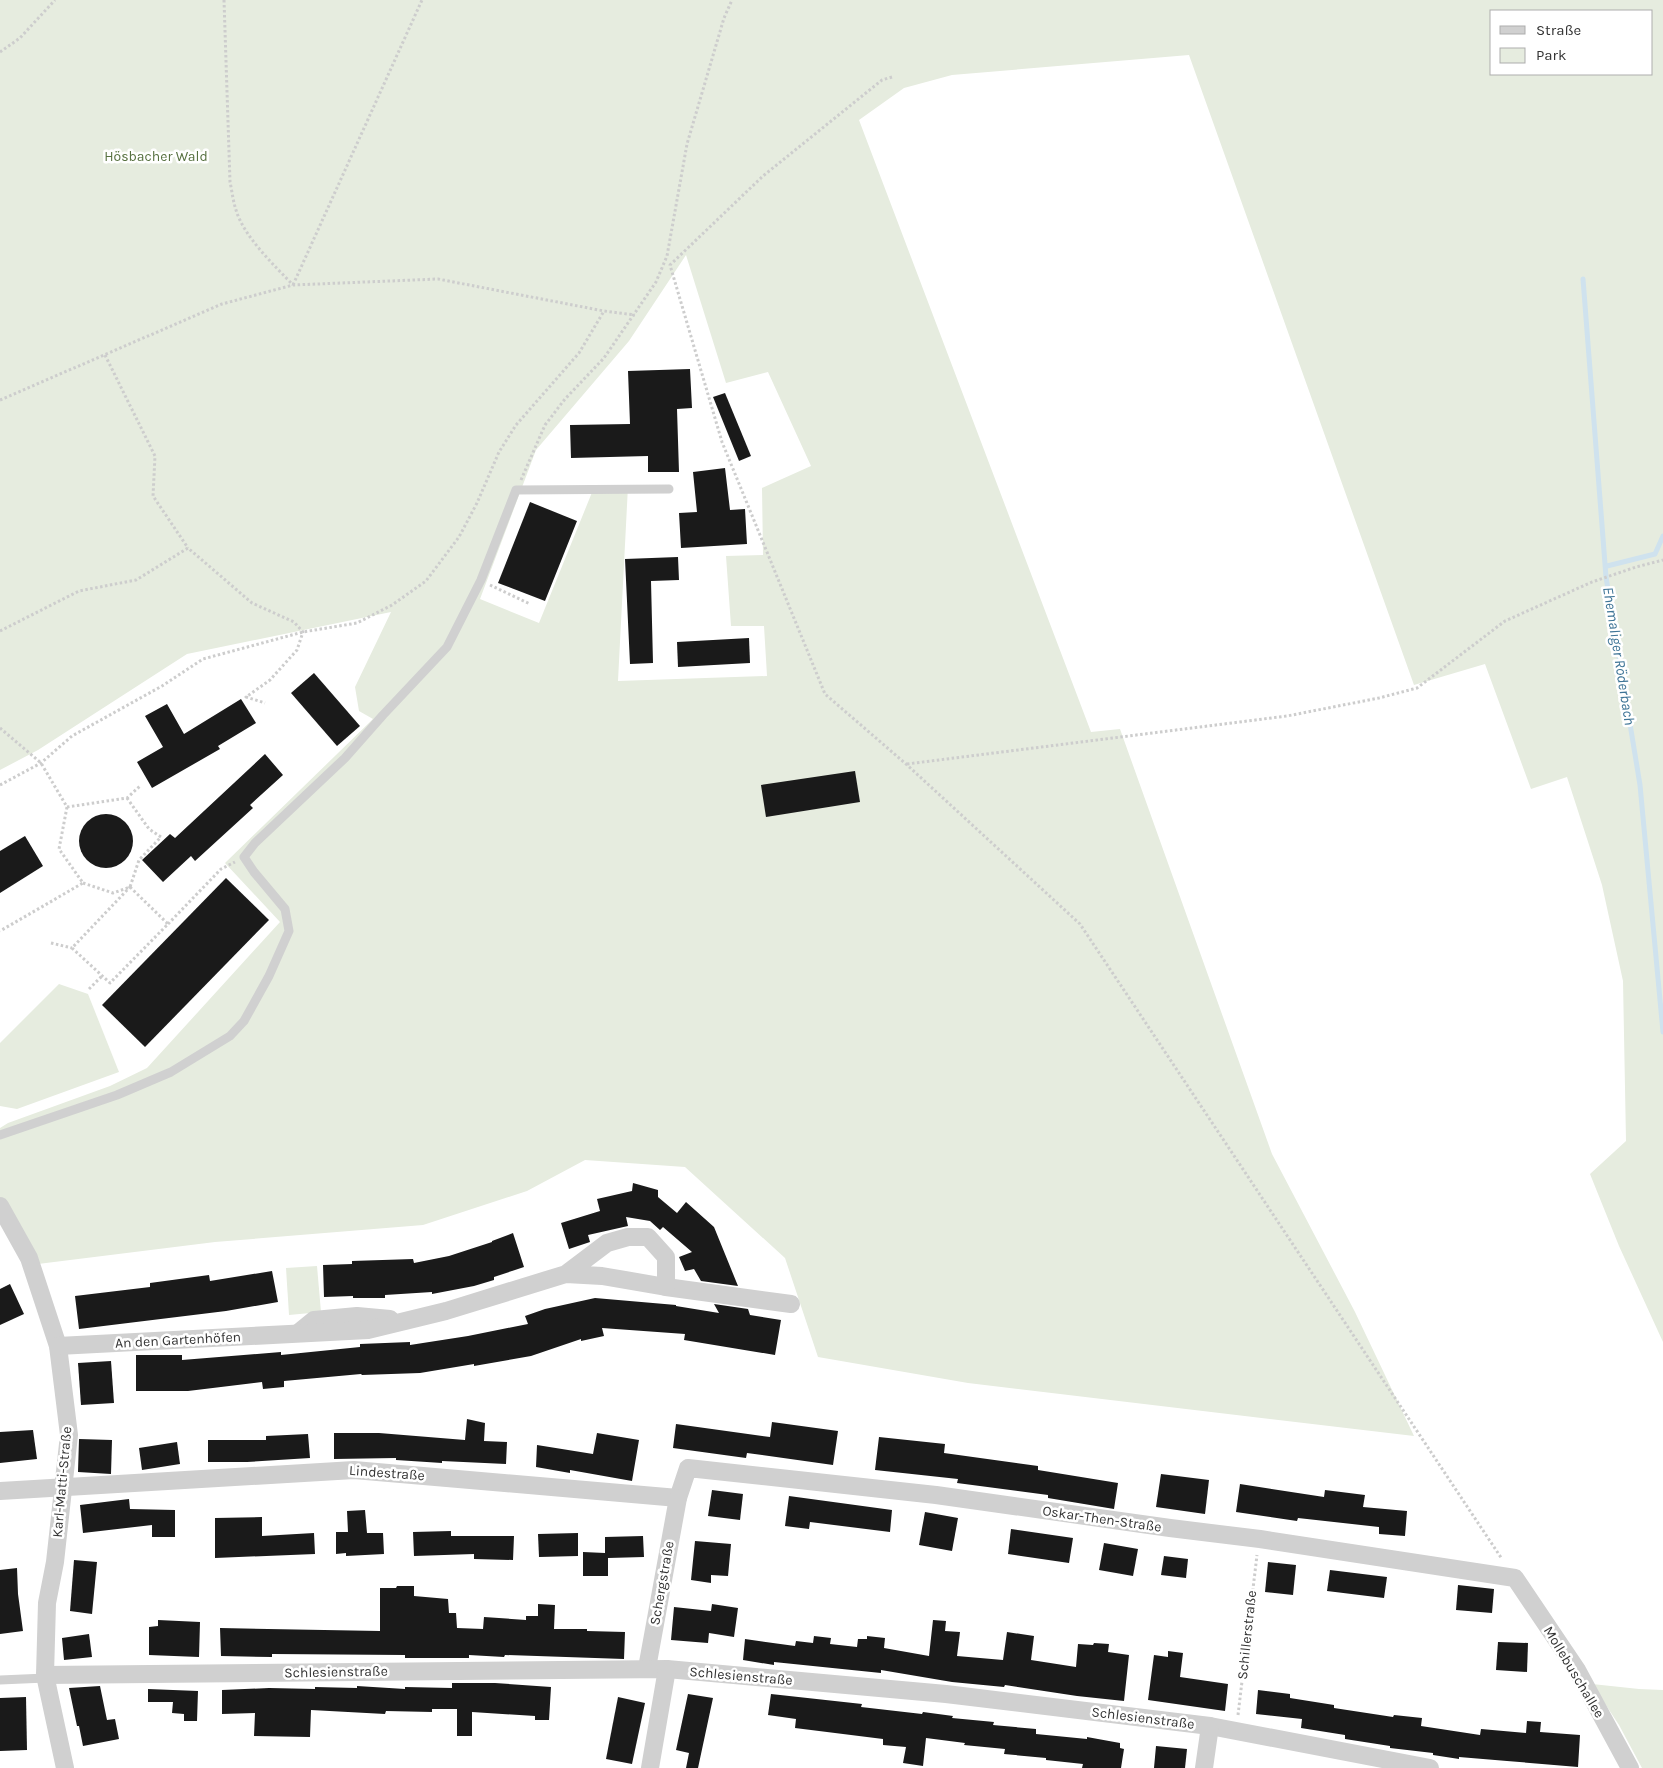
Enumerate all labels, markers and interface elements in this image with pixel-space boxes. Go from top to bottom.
legend [1490,10,1653,75]
text: Straße [1536,21,1581,39]
text: Park [1536,46,1566,64]
park label: Hösbacher Wald [104,148,208,165]
water label: Ehemaliger Röderbach [1599,585,1639,727]
street label: An den Gartenhöfen [114,1328,242,1352]
street label: Karl-Matti-Straße [49,1426,75,1538]
street label: Lindestraße [349,1462,425,1484]
street label: Oskar-Then-Straße [1041,1502,1163,1536]
street label: Schergstraße [646,1540,678,1626]
street label: Schillerstraße [1234,1590,1260,1680]
street label: Mollebuschallee [1540,1623,1608,1721]
street label: Schlesienstraße [284,1663,388,1681]
street label: Schlesienstraße [689,1663,793,1689]
street label: Schlesienstraße [1091,1703,1195,1733]

